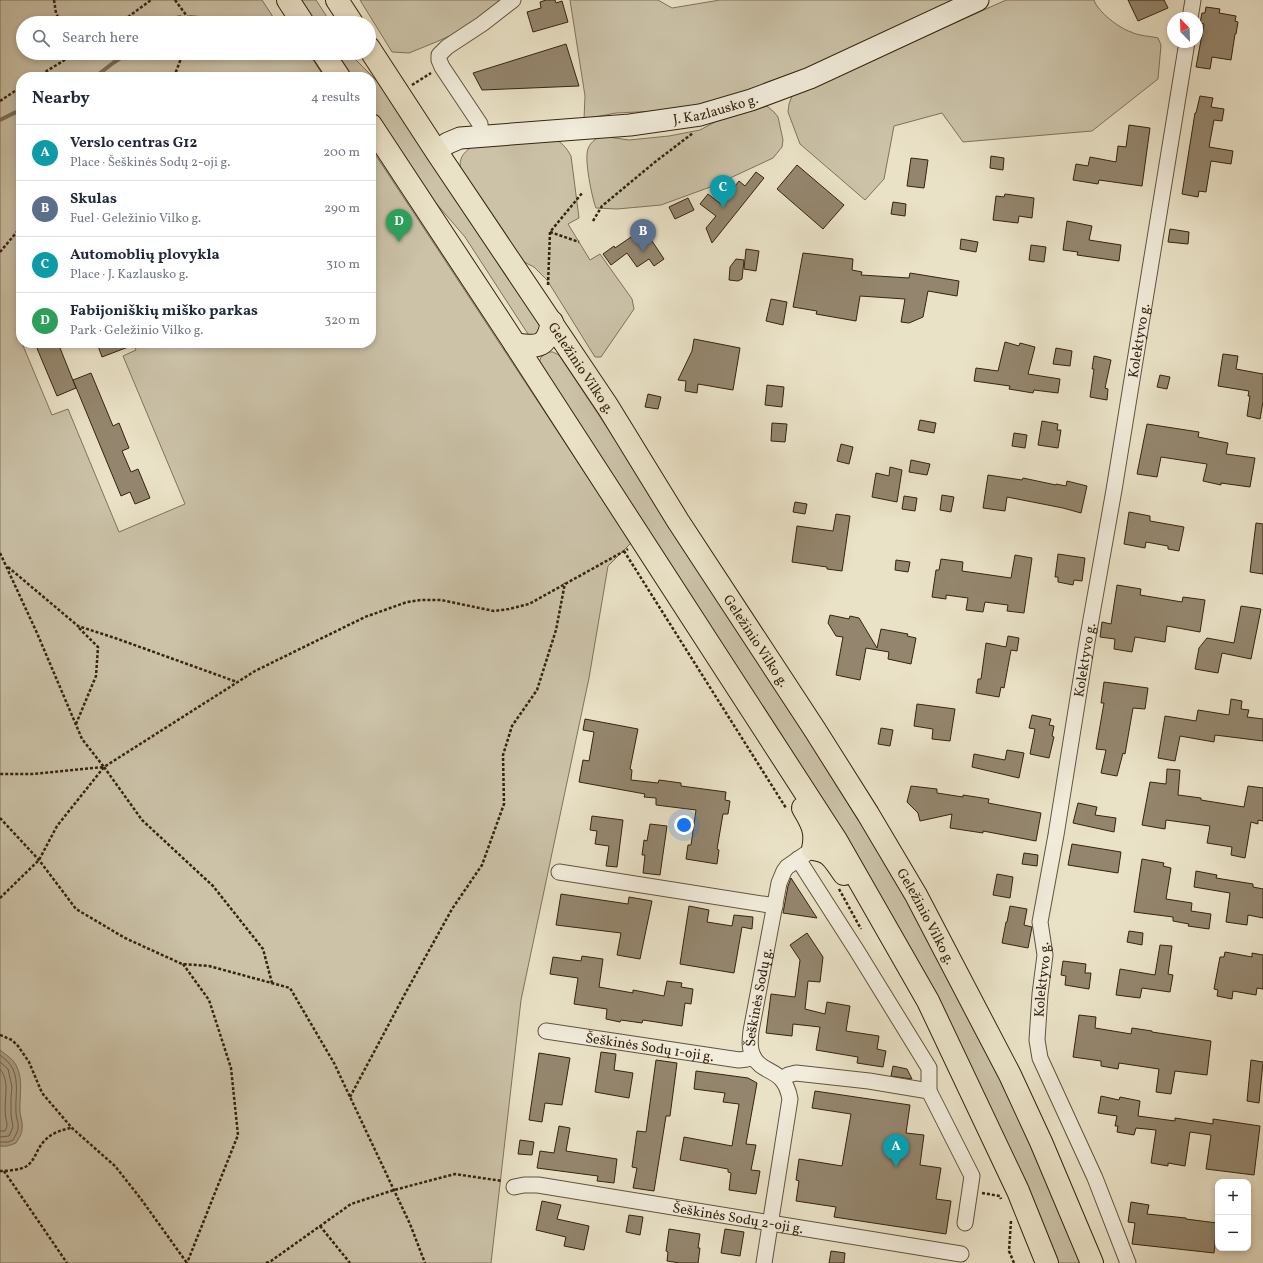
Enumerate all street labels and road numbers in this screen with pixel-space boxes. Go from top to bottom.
street label: J. Kazlausko g. [672,90,761,130]
street label: Kolektyvo g. [1124,302,1155,379]
street label: Geležinio Vilko g. [543,319,618,418]
street label: Geležinio Vilko g. [718,591,792,691]
street label: Kolektyvo g. [1070,621,1101,699]
street label: Geležinio Vilko g. [891,865,959,968]
street label: Kolektyvo g. [1031,941,1056,1018]
street label: Šeškinės Sodų g. [742,946,778,1047]
street label: Šeškinės Sodų 1-oji g. [584,1029,715,1067]
street label: Šeškinės Sodų 2-oji g. [671,1199,805,1239]

